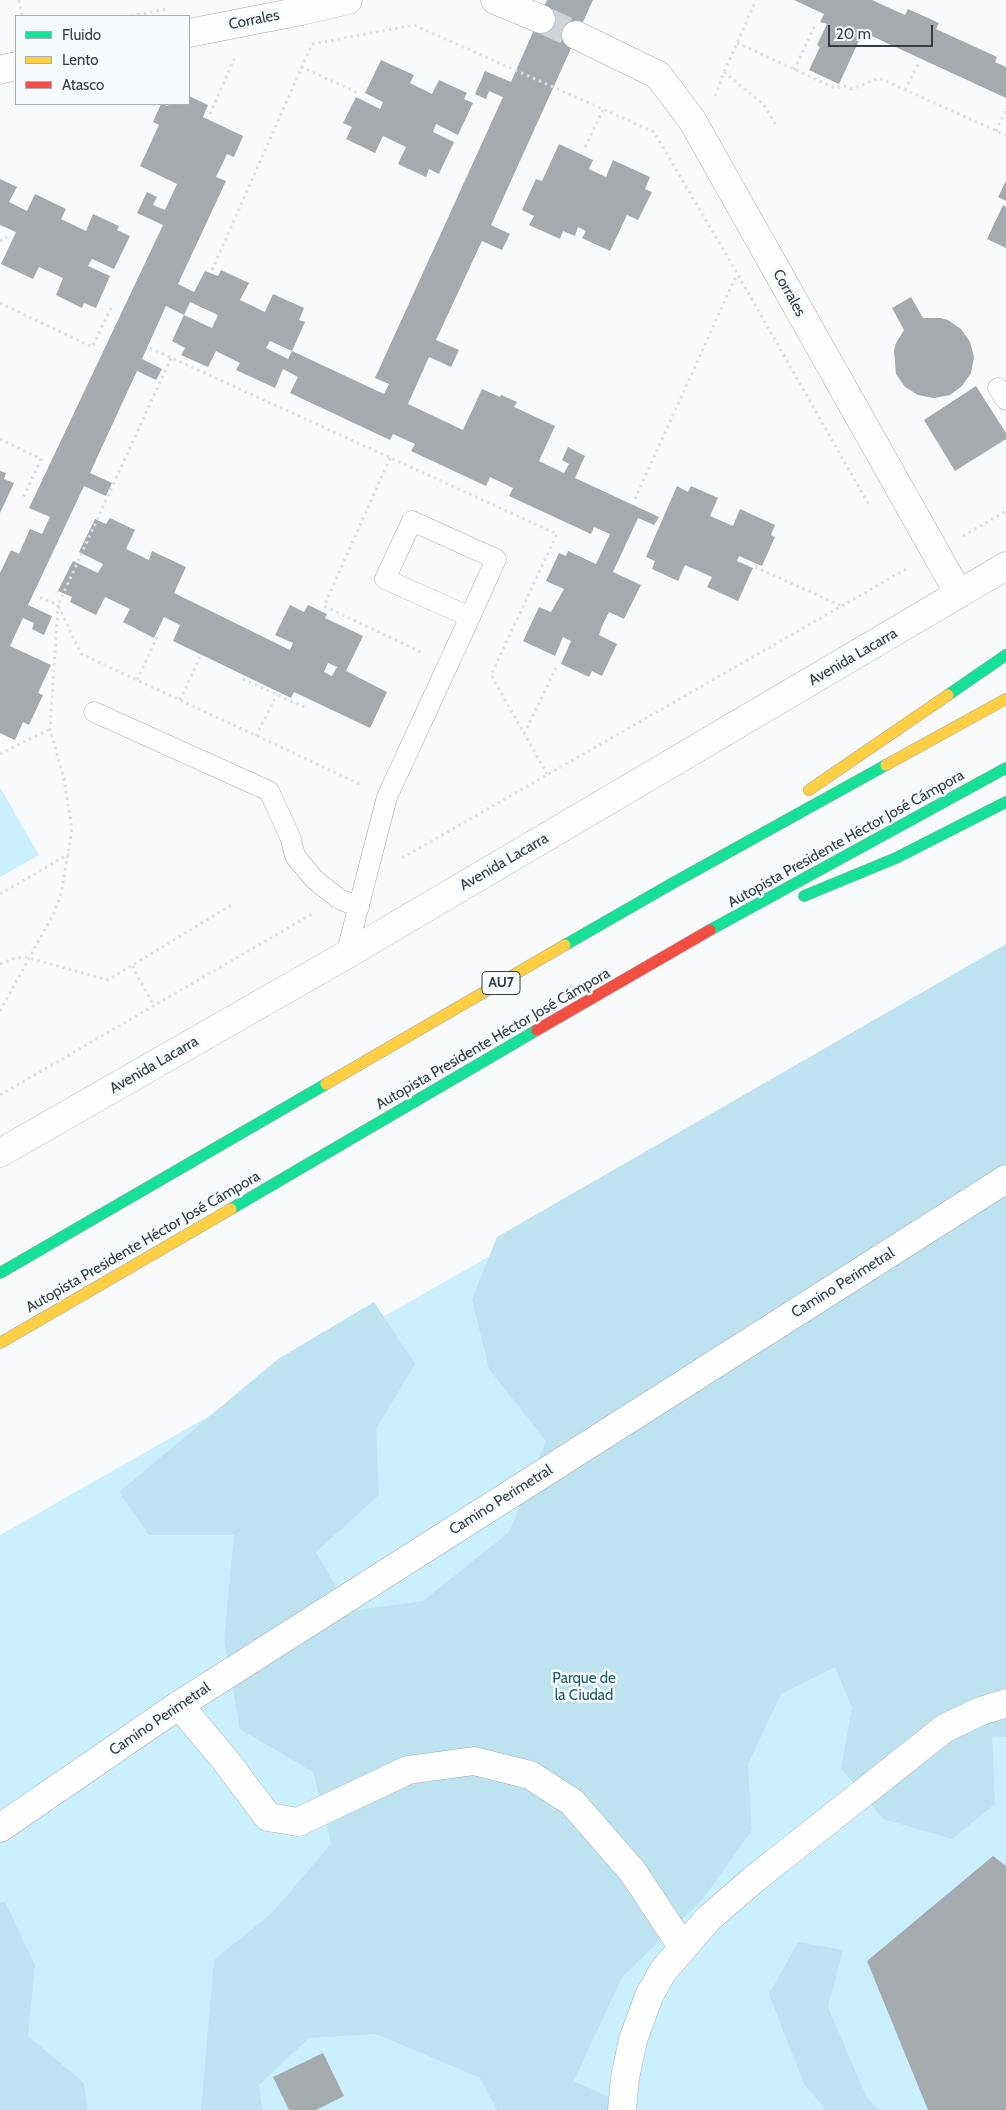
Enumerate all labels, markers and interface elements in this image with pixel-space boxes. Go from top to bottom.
street label: Corrales [227,6,281,34]
legend [15,15,190,105]
scale bar [831,15,936,47]
text: 20 m [836,25,871,43]
text: Fluido [62,26,101,44]
text: Lento [62,51,99,69]
text: Atasco [62,76,104,94]
street label: Corrales [769,266,809,320]
street label: Avenida Lacarra [805,624,901,690]
street label: Autopista Presidente Héctor José Cámpora [725,766,967,912]
street label: Avenida Lacarra [456,829,552,895]
street label: Autopista Presidente Héctor José Cámpora [373,964,613,1114]
road number: AU7 [482,971,520,994]
street label: Avenida Lacarra [106,1032,202,1098]
street label: Autopista Presidente Héctor José Cámpora [23,1167,263,1317]
street label: Camino Perimetral [788,1244,898,1322]
street label: Camino Perimetral [446,1461,556,1539]
park label: Parque de la Ciudad [552,1670,616,1705]
street label: Camino Perimetral [106,1679,214,1759]

